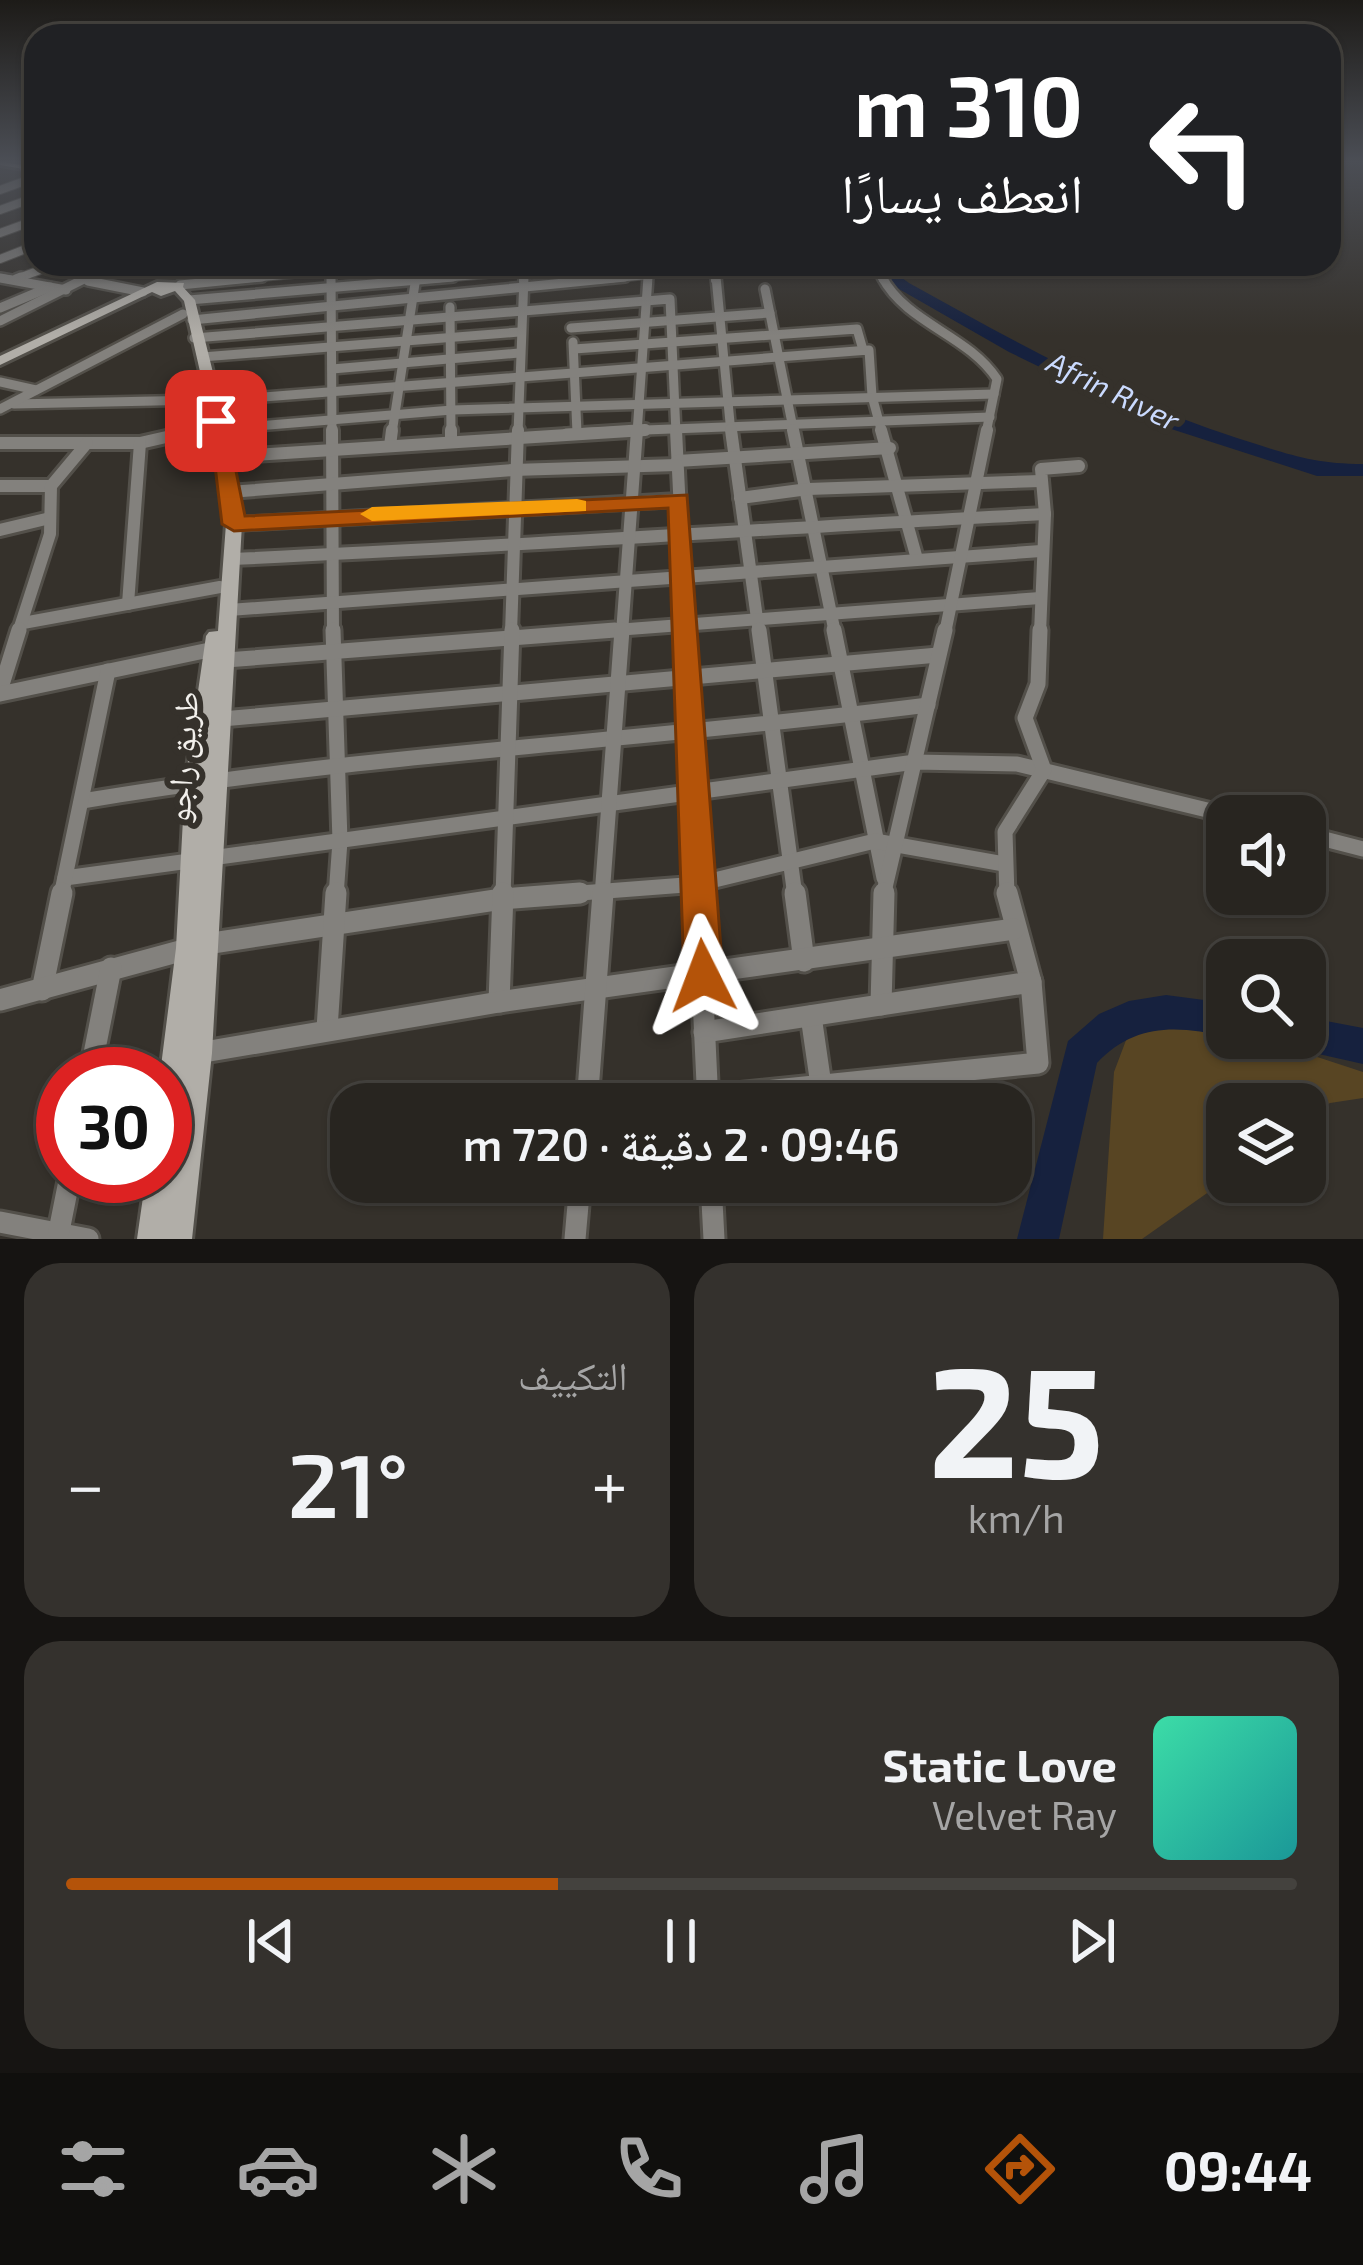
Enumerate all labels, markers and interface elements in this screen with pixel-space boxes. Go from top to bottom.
text: 310 m [854,53,1083,154]
icon: left [1125,72,1281,228]
text: انعطف يسارًا [841,159,1083,224]
water label: Afrin Rıver [1041,342,1187,438]
pin [165,370,267,472]
icon: arrive [183,388,249,454]
street label: طريق راجو [156,690,208,824]
map controls [1206,795,1326,1203]
button: sound [1206,795,1326,915]
position arrow [640,913,766,1039]
button: search [1206,939,1326,1059]
speed limit sign: 30 [36,1047,192,1203]
button: layers [1206,1083,1326,1203]
text: 09:46 · 2 دقيقة · 720 m [463,1116,899,1170]
text: 25 [928,1322,1105,1509]
text: التكييف [518,1351,628,1398]
text: 21° [287,1428,408,1536]
text: − [66,1443,105,1522]
text: + [591,1443,628,1522]
text: km/h [968,1494,1065,1541]
text: Static Love [883,1737,1117,1791]
text: Velvet Ray [932,1791,1117,1838]
icon: previous [238,1908,304,1974]
icon: pause [648,1908,714,1974]
icon: next [1059,1908,1125,1974]
icon: filters [51,2127,135,2211]
icon: car [236,2127,320,2211]
icon: climate [422,2127,506,2211]
icon: phone [607,2127,691,2211]
icon: music [793,2127,877,2211]
icon: directions [978,2127,1062,2211]
text: 09:44 [1164,2137,1312,2202]

